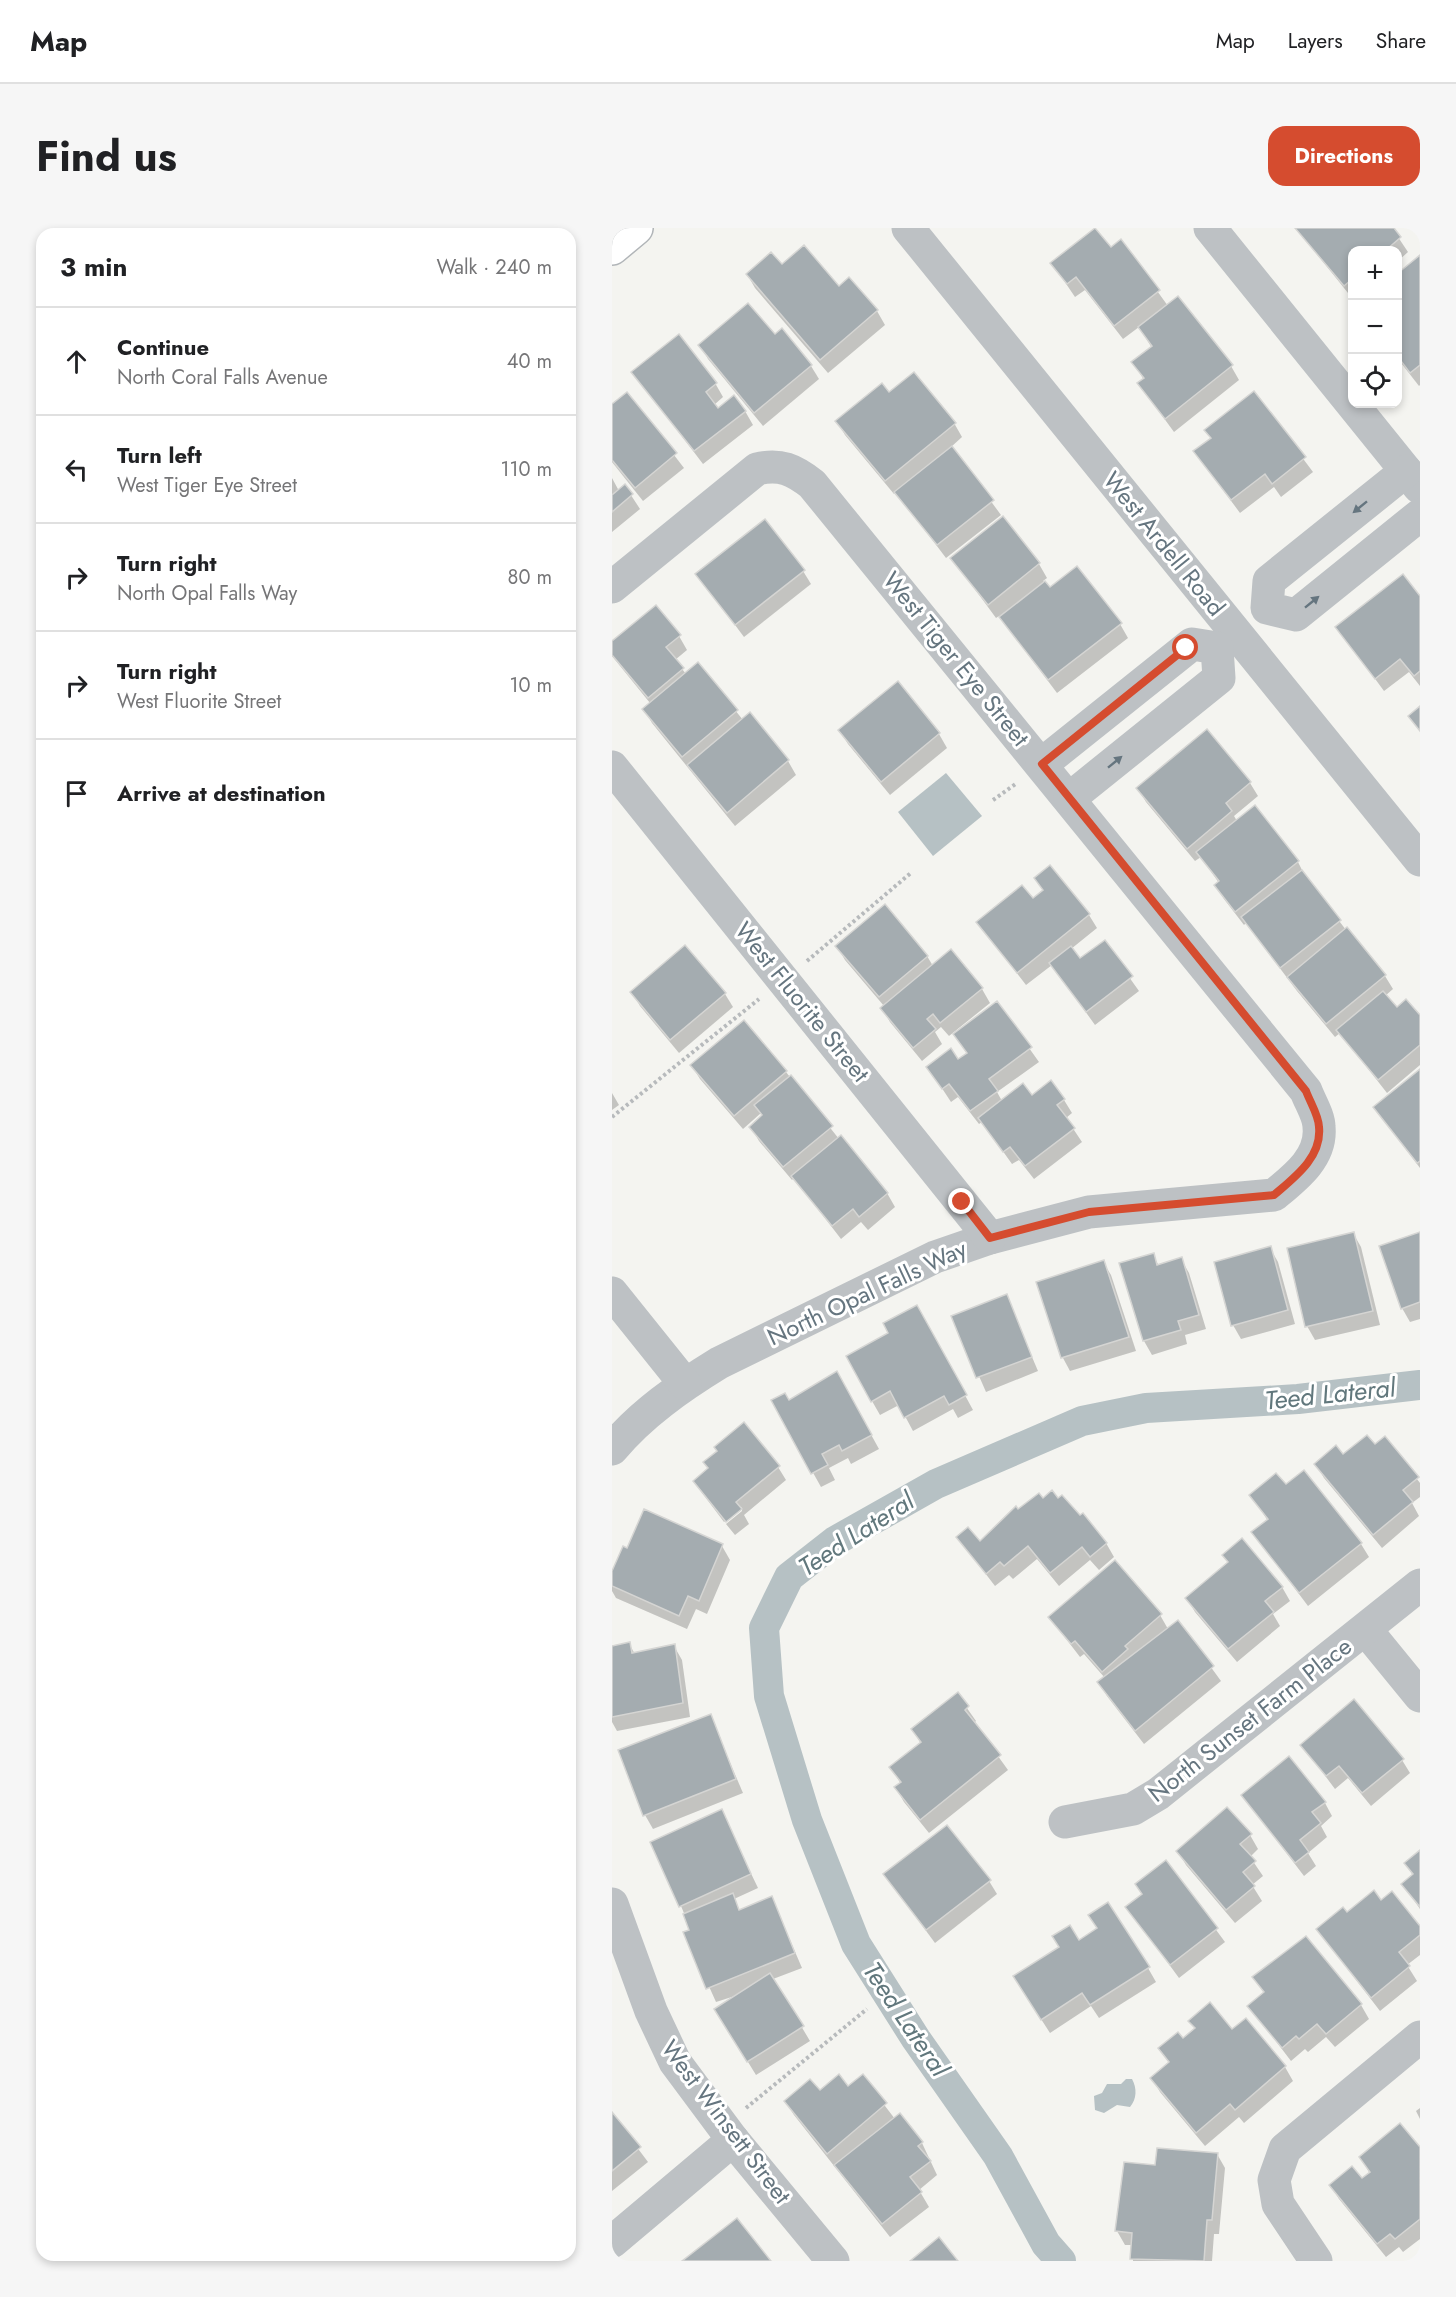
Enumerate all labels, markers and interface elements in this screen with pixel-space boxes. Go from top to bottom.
text: Map [30,21,87,62]
text: Map [1216,26,1255,56]
text: Layers [1288,26,1343,56]
text: Share [1376,26,1426,56]
text: Find us [36,126,177,187]
button: Directions [1268,126,1420,186]
map controls [1348,246,1402,408]
button: + [1348,246,1402,300]
text: 3 min [60,248,127,286]
text: Walk · 240 m [437,253,552,282]
button: − [1348,300,1402,354]
text: Continue [117,331,209,363]
icon: ahead [60,345,93,378]
text: 40 m [507,347,552,376]
button: locate [1348,354,1402,408]
text: North Coral Falls Avenue [117,363,328,392]
text: Turn left [117,439,202,471]
icon: left [60,453,93,486]
text: 110 m [500,455,552,484]
street label: West Ardell Road [1095,464,1234,623]
text: West Tiger Eye Street [117,471,297,500]
one-way arrow [1353,501,1368,513]
text: Turn right [117,547,217,579]
icon: right [60,561,93,594]
text: 80 m [507,563,552,592]
street label: West Tiger Eye Street [875,564,1038,754]
text: North Opal Falls Way [117,579,297,608]
one-way arrow [1304,596,1320,609]
route start [1172,634,1198,660]
text: Turn right [117,655,217,687]
icon: right [60,669,93,702]
text: 10 m [509,671,552,700]
text: West Fluorite Street [117,687,281,716]
one-way arrow [1108,756,1123,768]
icon: arrive [60,777,93,810]
text: Arrive at destination [117,777,326,809]
street label: West Fluorite Street [727,914,878,1089]
route end [948,1188,974,1214]
street label: North Opal Falls Way [761,1231,973,1354]
water label: Teed Lateral [1263,1368,1398,1420]
water label: Teed Lateral [791,1482,922,1586]
street label: North Sunset Farm Place [1140,1629,1359,1810]
water label: Teed Lateral [854,1954,959,2085]
street label: West Winsett Street [653,2032,800,2211]

